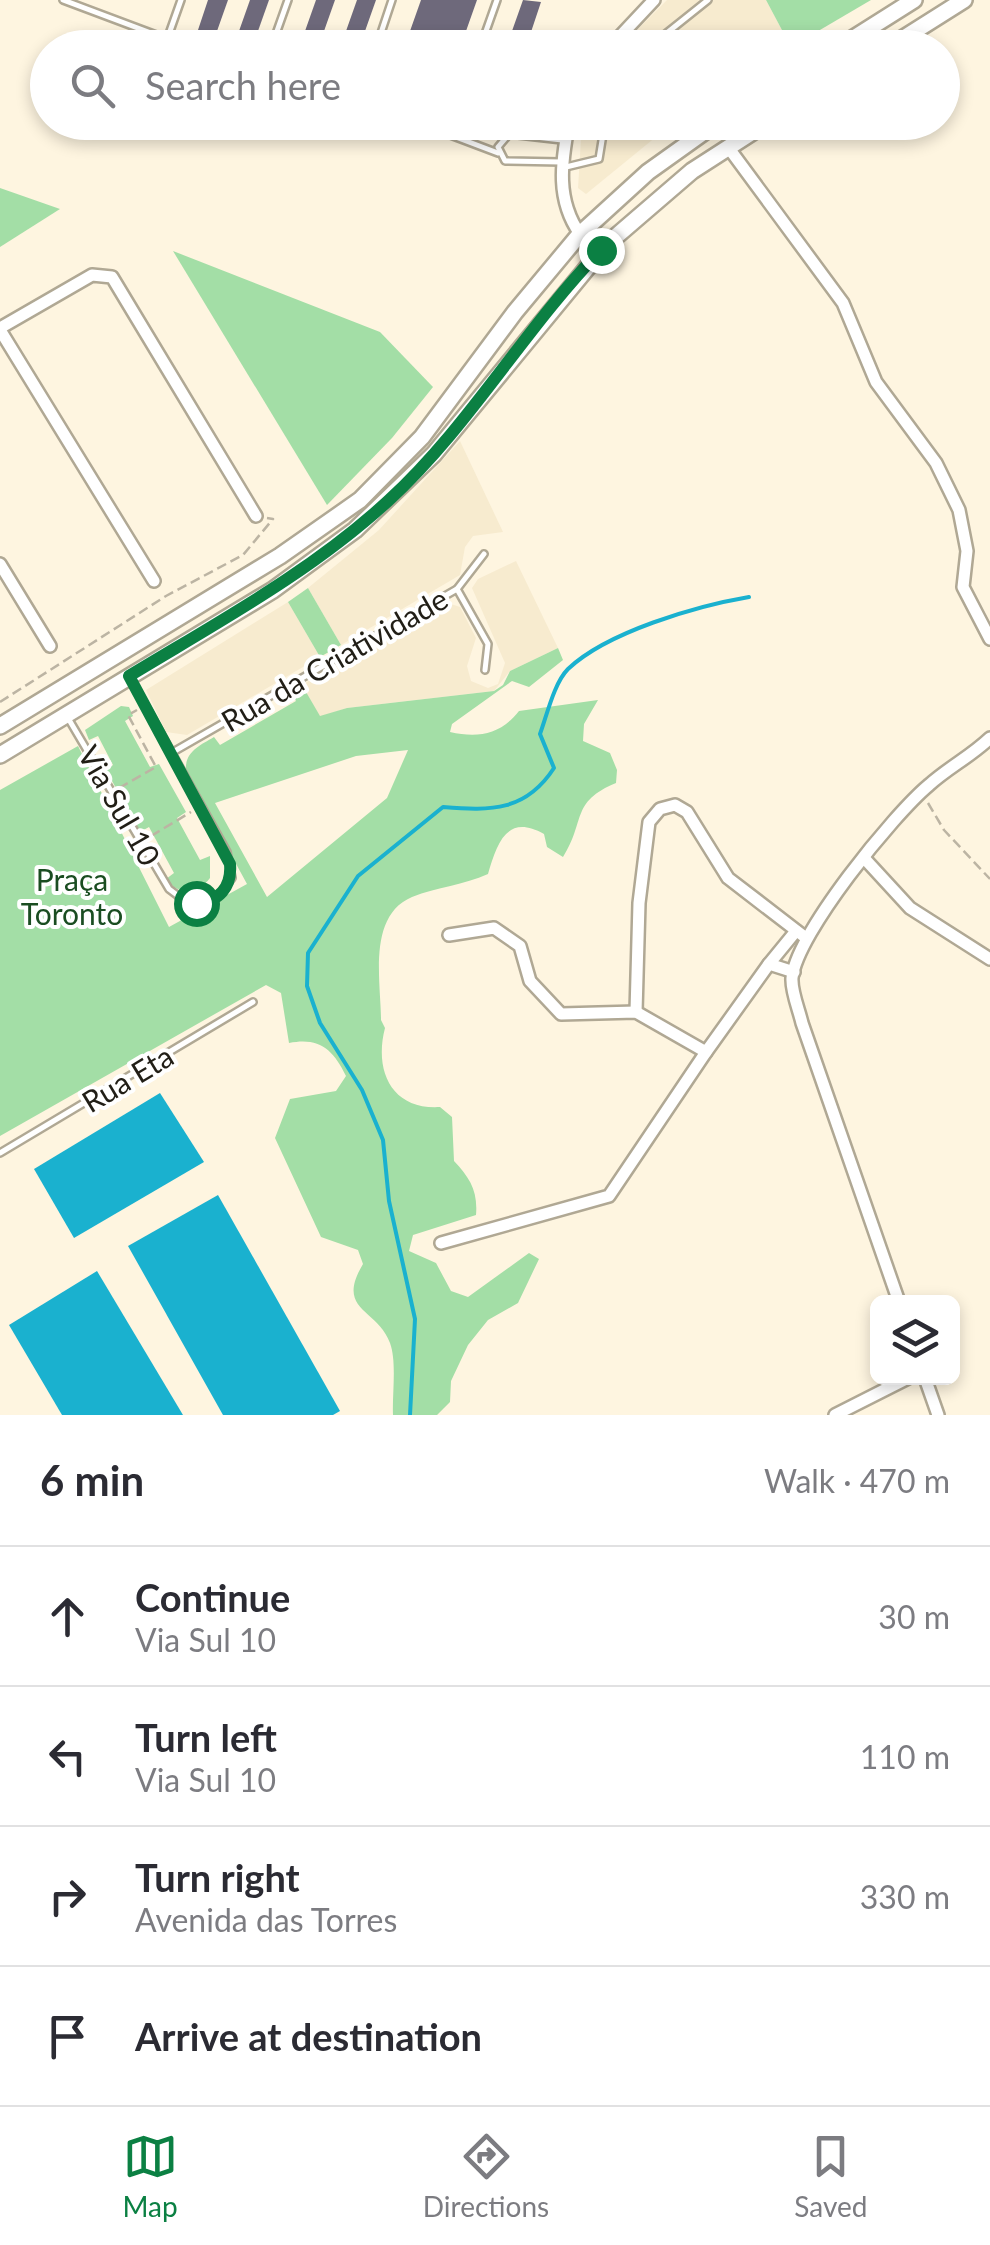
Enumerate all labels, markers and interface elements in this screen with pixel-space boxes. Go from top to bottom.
search box [30,30,960,140]
icon: search [65,58,120,113]
text: Search here [145,62,341,108]
route end [579,228,625,274]
street label: Rua da Criatividade [215,580,453,738]
street label: Via Sul 10 [71,739,169,871]
park label: Praça Toronto [21,861,123,931]
route start [174,881,220,927]
street label: Rua Eta [75,1037,179,1119]
map controls [870,1295,960,1385]
button: layers [870,1295,960,1385]
text: 6 min [40,1455,144,1505]
text: Walk · 470 m [764,1461,950,1500]
text: Continue [135,1574,290,1620]
icon: ahead [40,1589,95,1644]
text: 30 m [878,1597,950,1636]
text: Via Sul 10 [135,1620,276,1659]
text: Turn left [135,1714,277,1760]
icon: left [40,1729,95,1784]
text: 110 m [860,1737,950,1776]
text: Via Sul 10 [135,1760,276,1799]
text: Turn right [135,1854,300,1900]
icon: right [40,1869,95,1924]
text: 330 m [860,1877,950,1916]
text: Avenida das Torres [135,1900,397,1939]
icon: arrive [40,2009,95,2064]
text: Arrive at destination [135,2013,482,2059]
tab: Map [123,2129,178,2223]
tab: Directions [423,2129,549,2223]
tab: Saved [794,2129,867,2223]

